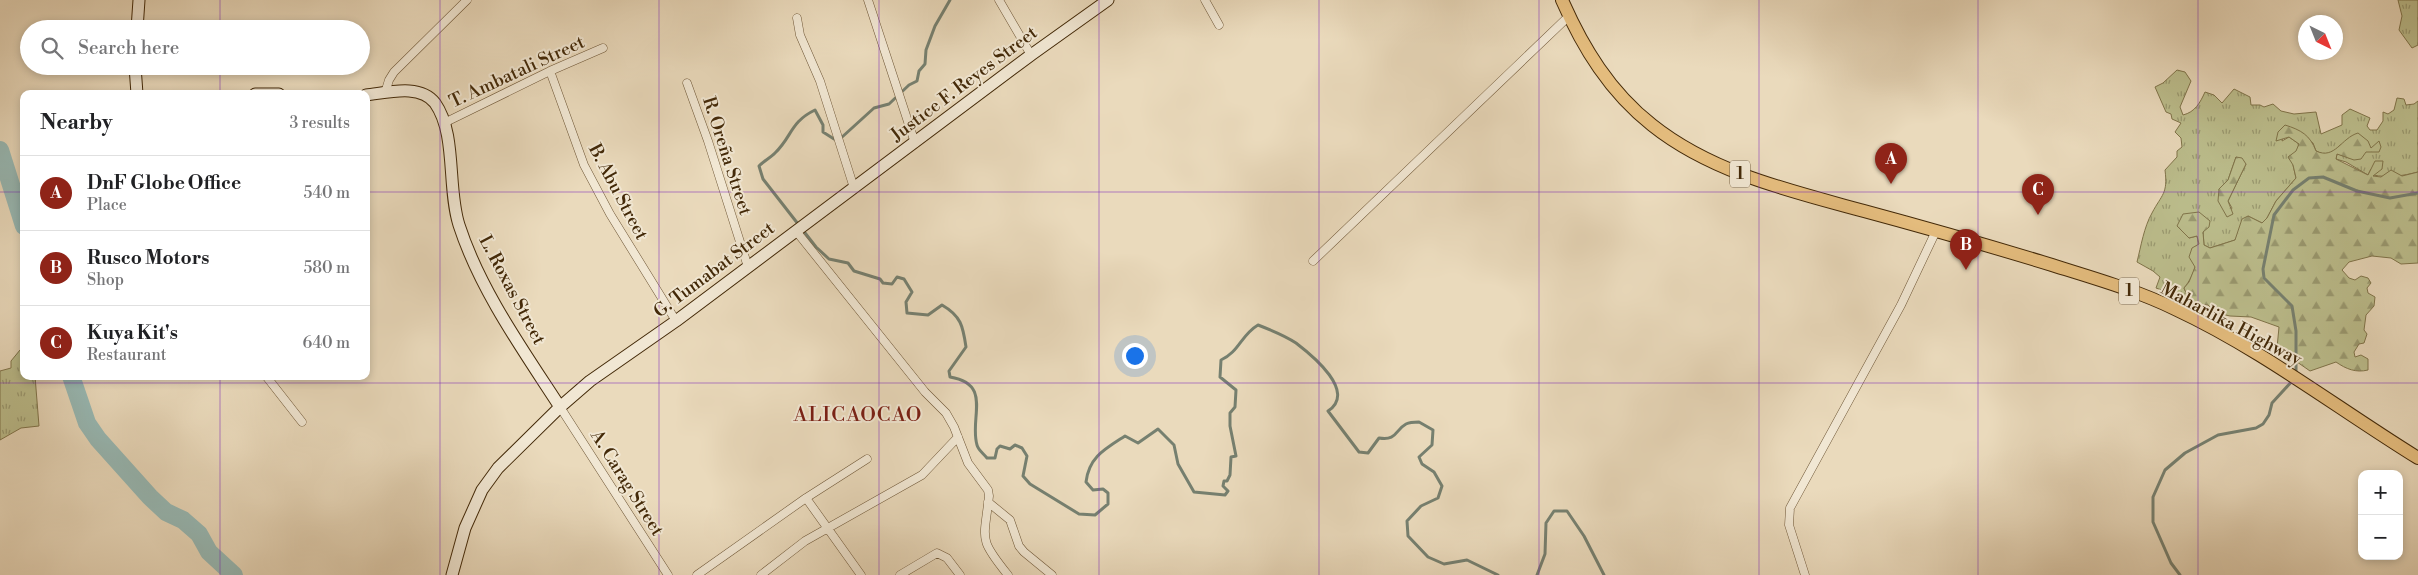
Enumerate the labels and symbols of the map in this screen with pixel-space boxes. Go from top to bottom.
north arrow [2298,15,2343,60]
street label: Justice F. Reyes Street [885,21,1042,147]
street label: T. Ambatali Street [446,30,589,113]
street label: R. Oreña Street [697,94,757,219]
street label: B. Abu Street [583,139,653,245]
pin: A [1875,143,1907,184]
road number: 1 [1730,160,1750,188]
pin: C [2022,174,2054,215]
street label: G. Tumabat Street [649,217,780,323]
pin: B [1950,229,1982,270]
street label: L. Roxas Street [473,231,551,349]
street label: Maharlika Highway [2156,277,2306,371]
road number: 1 [2119,278,2139,304]
your location [1122,343,1148,369]
district label: ALICAOCAO [793,403,922,428]
street label: A. Carag Street [585,425,669,541]

